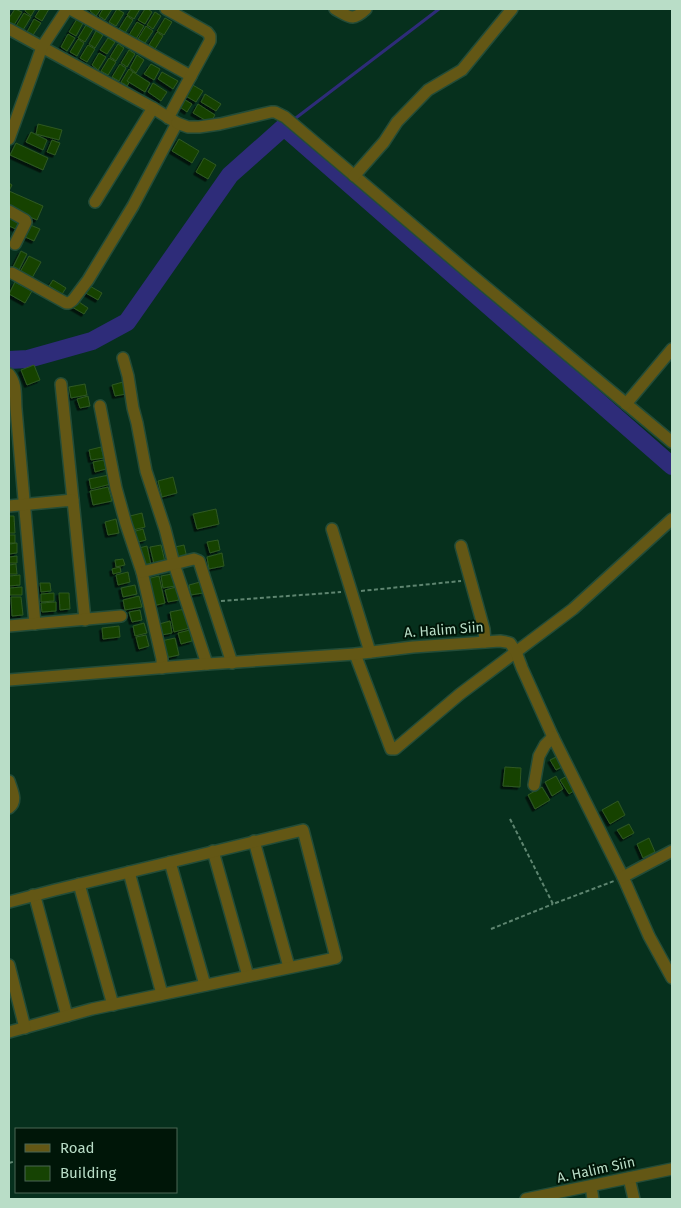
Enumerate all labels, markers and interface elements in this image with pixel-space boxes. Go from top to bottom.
street label: A. Halim Siin [404,619,484,641]
legend [15,1128,178,1193]
text: Road [60,1139,95,1157]
street label: A. Halim Siin [555,1153,637,1187]
text: Building [60,1164,116,1182]

